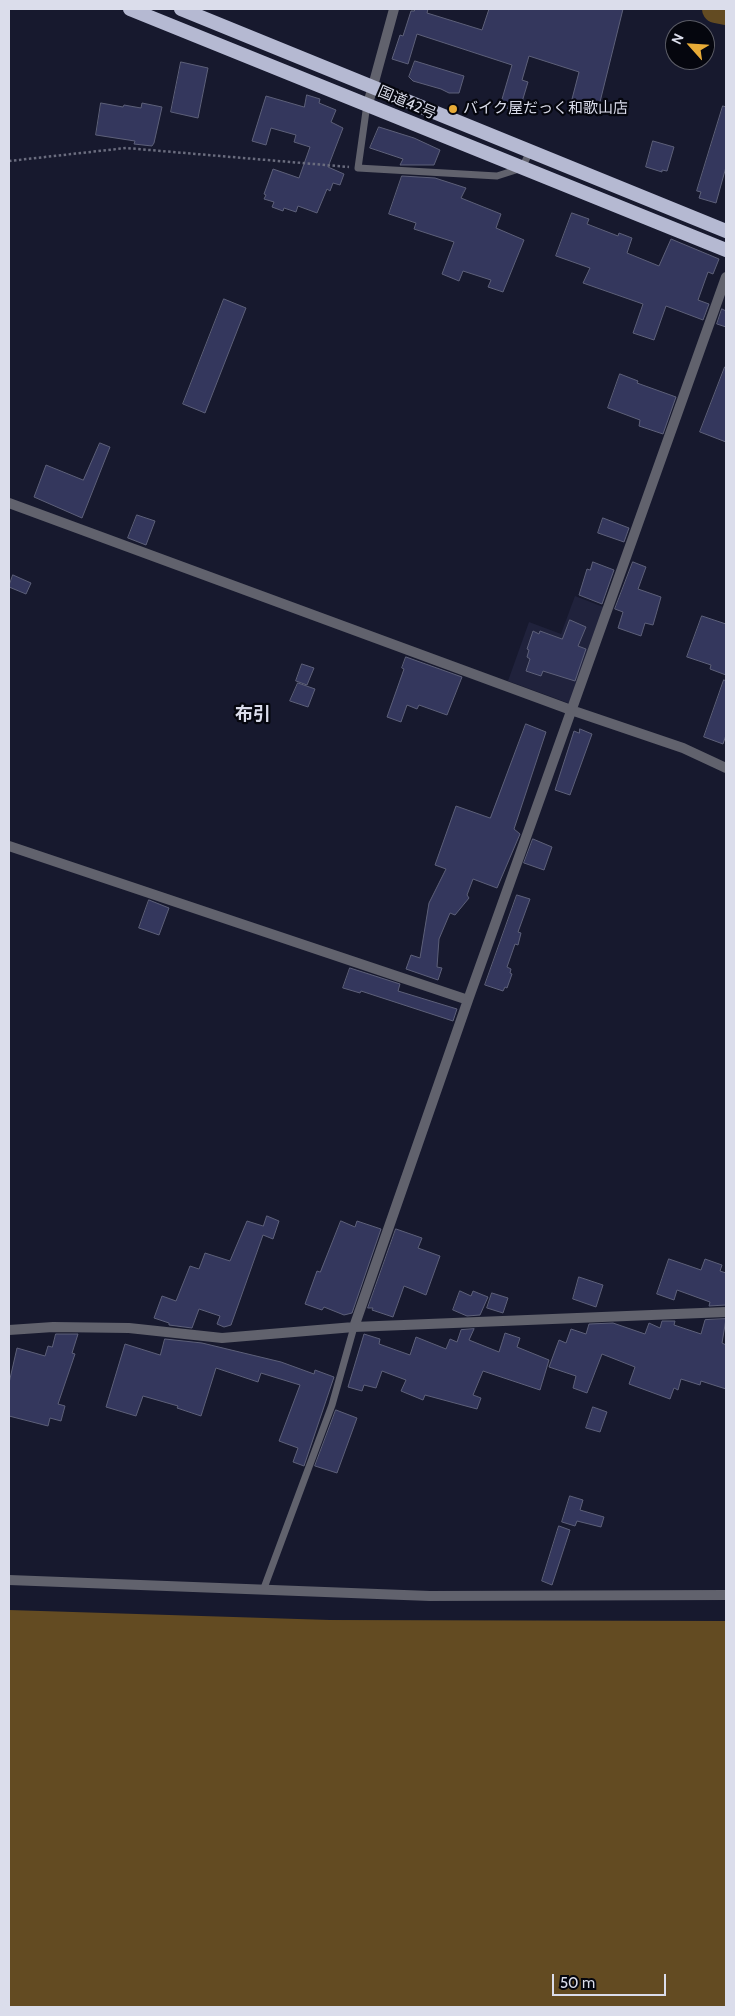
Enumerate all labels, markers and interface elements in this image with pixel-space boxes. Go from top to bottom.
north arrow [665,20,715,70]
text: N [667,30,688,47]
street label: 国道42号 [375,83,439,123]
place label: バイク屋だっく和歌山店 [463,100,628,118]
marker: バイク屋だっく和歌山店 [447,103,459,115]
district label: 布引 [235,704,271,726]
scale bar [555,1964,669,1996]
text: 50 m [560,1974,595,1992]

